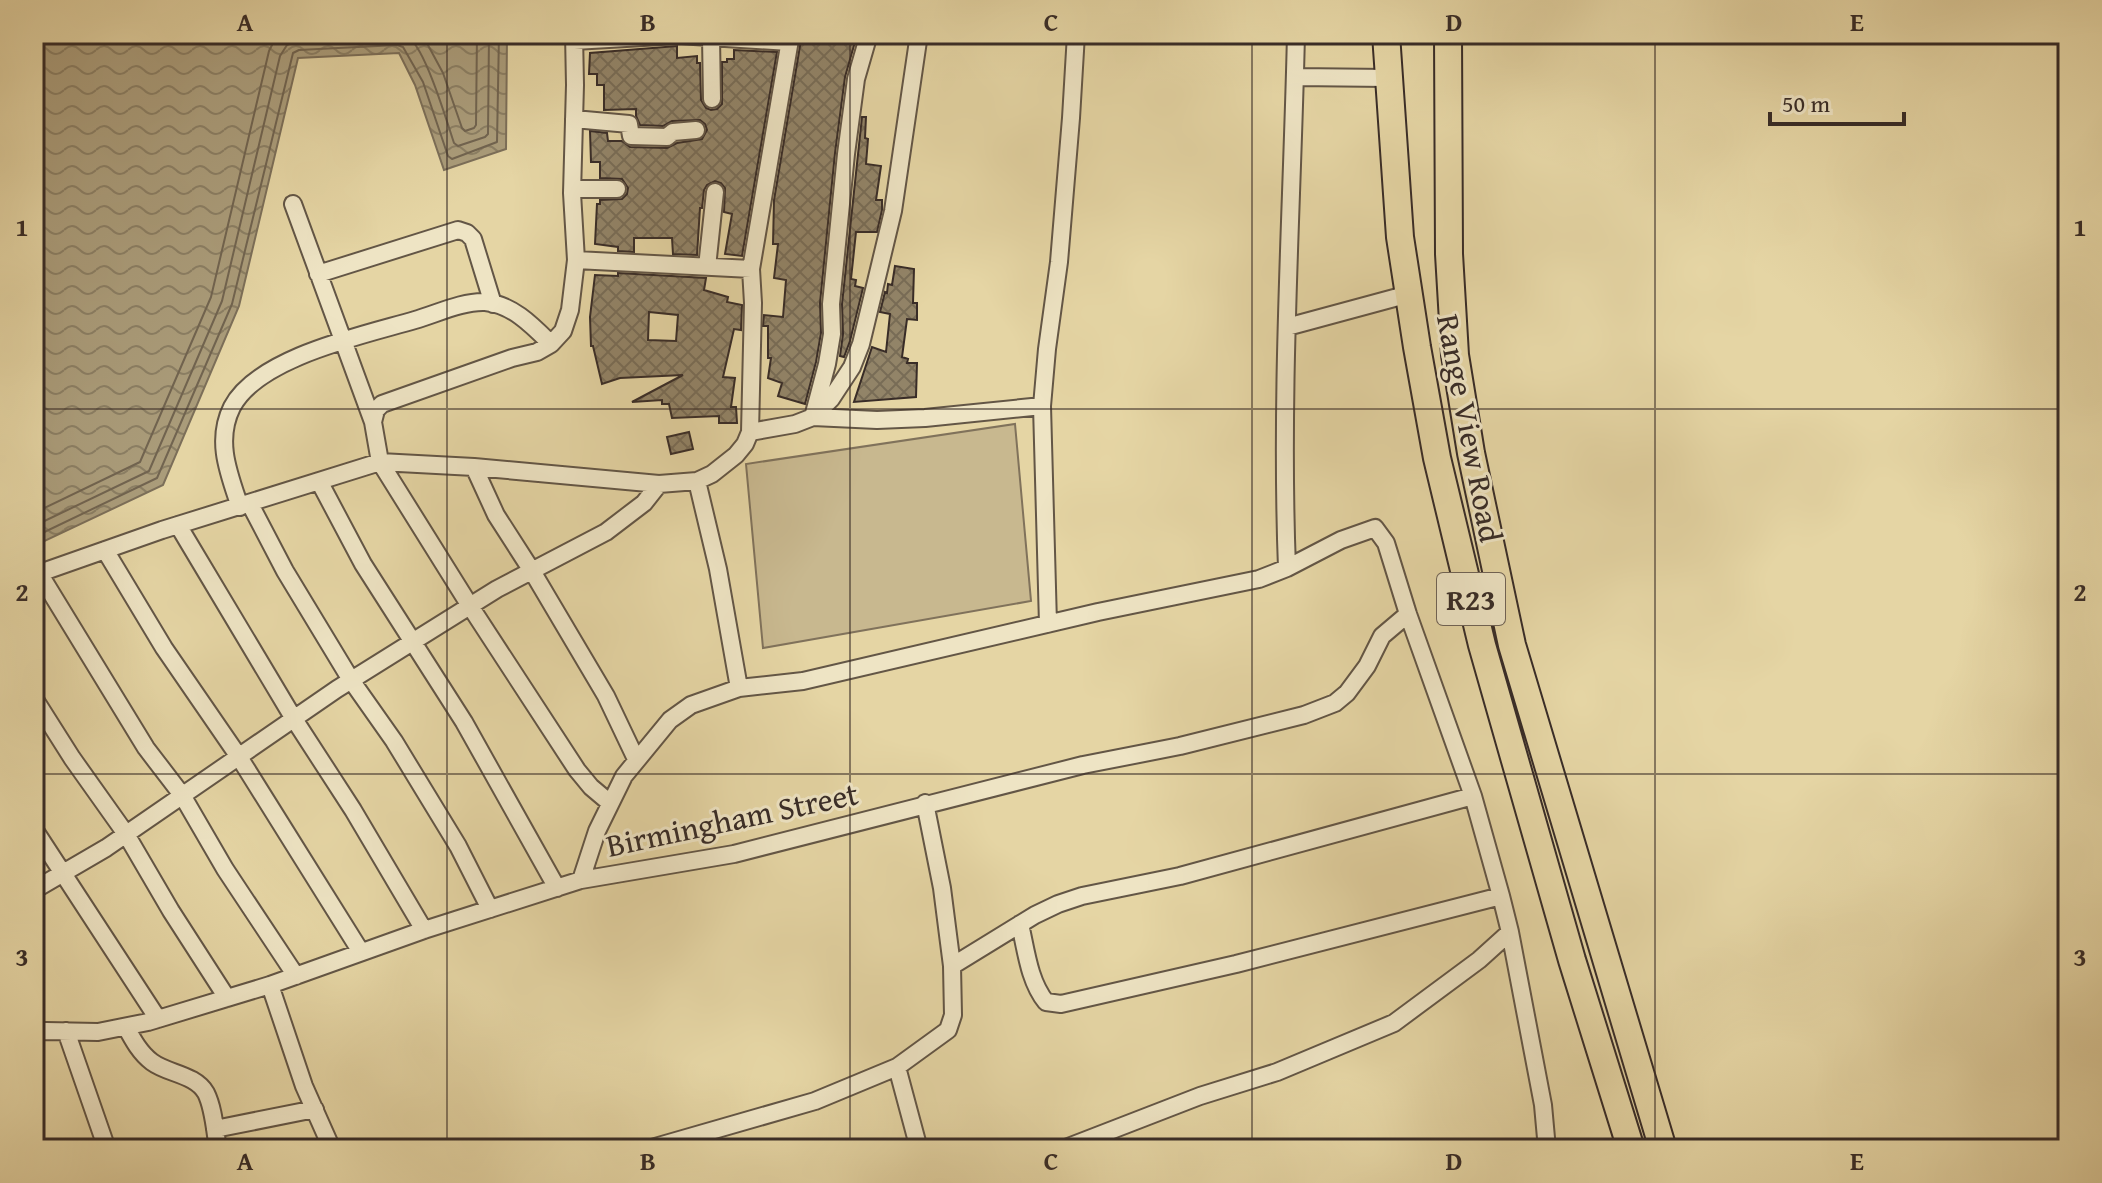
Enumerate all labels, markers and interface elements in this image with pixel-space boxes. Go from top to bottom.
text: A [237,2,254,41]
text: B [640,2,656,41]
text: C [1044,2,1058,41]
text: D [1446,2,1462,41]
text: E [1850,2,1864,41]
scale bar [1770,76,1904,126]
text: 50 m [1782,86,1830,121]
text: 1 [15,207,29,246]
text: 1 [2073,207,2087,246]
street label: Range View Road [1425,310,1515,546]
text: 2 [15,572,29,611]
text: 2 [2073,572,2087,611]
road number: R23 [1437,573,1505,625]
street label: Birmingham Street [602,769,862,869]
text: 3 [15,937,29,976]
text: 3 [2073,937,2087,976]
text: A [237,1141,254,1180]
text: B [640,1141,656,1180]
text: C [1044,1141,1058,1180]
text: D [1446,1141,1462,1180]
text: E [1850,1141,1864,1180]

